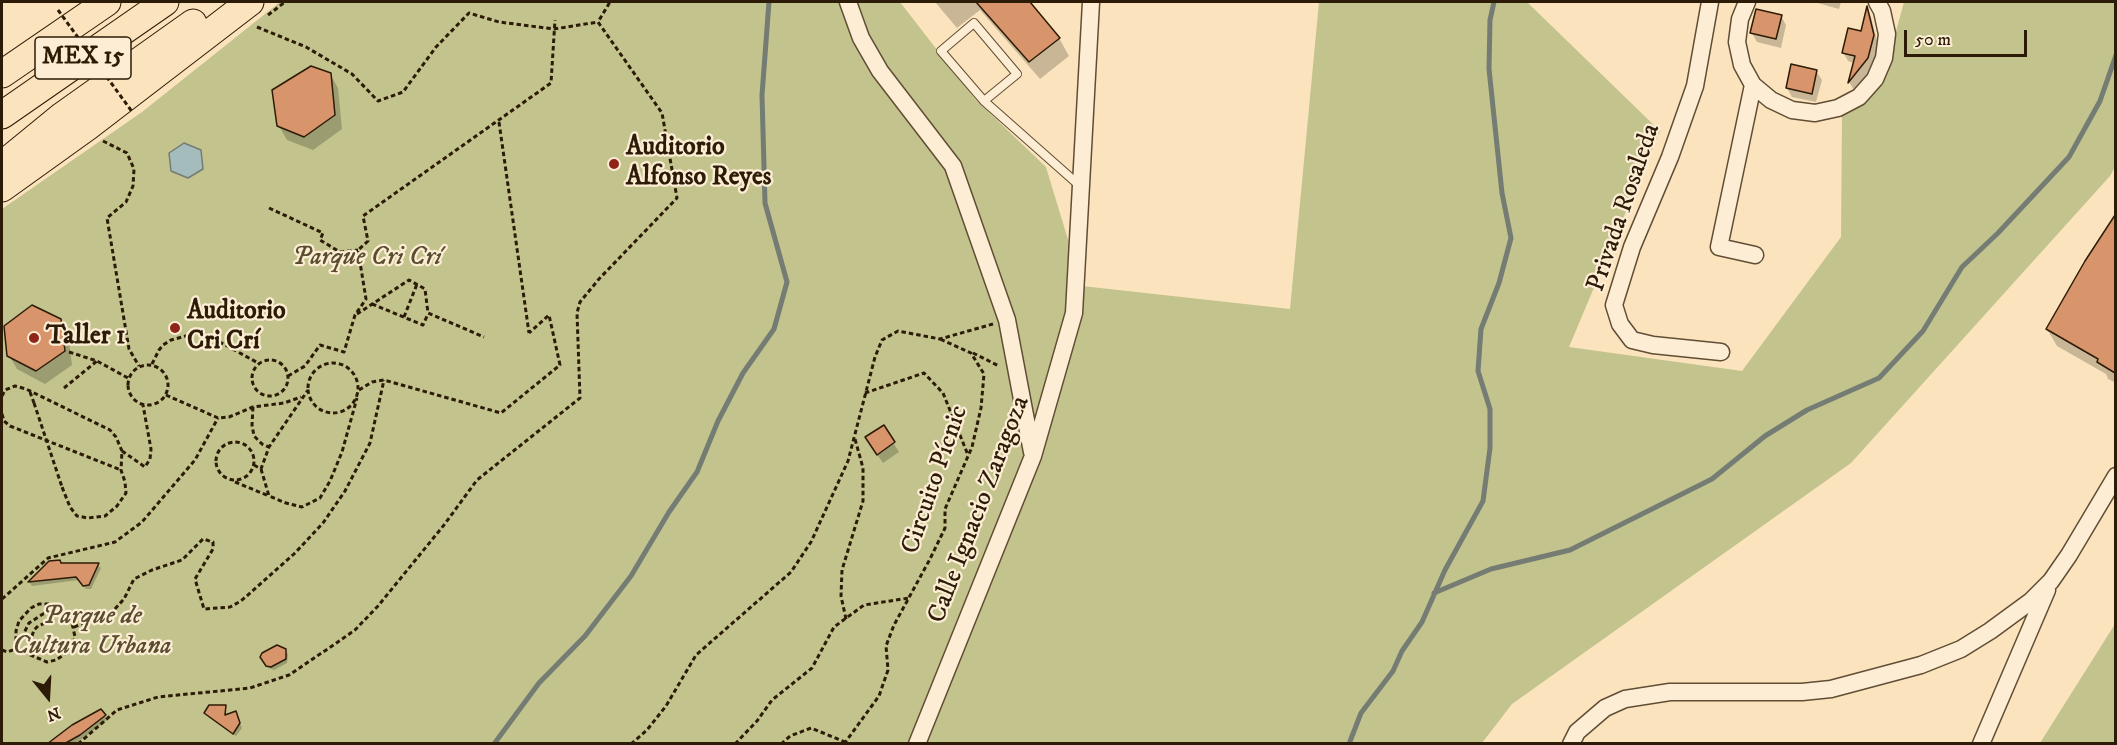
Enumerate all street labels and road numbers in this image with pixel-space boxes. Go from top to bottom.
road number: MEX 15 [35,37,131,79]
street label: Privada Rosaleda [1582,120,1668,296]
street label: Calle Ignacio Zaragoza [922,392,1038,628]
street label: Circuito Pícnic [896,402,976,558]

